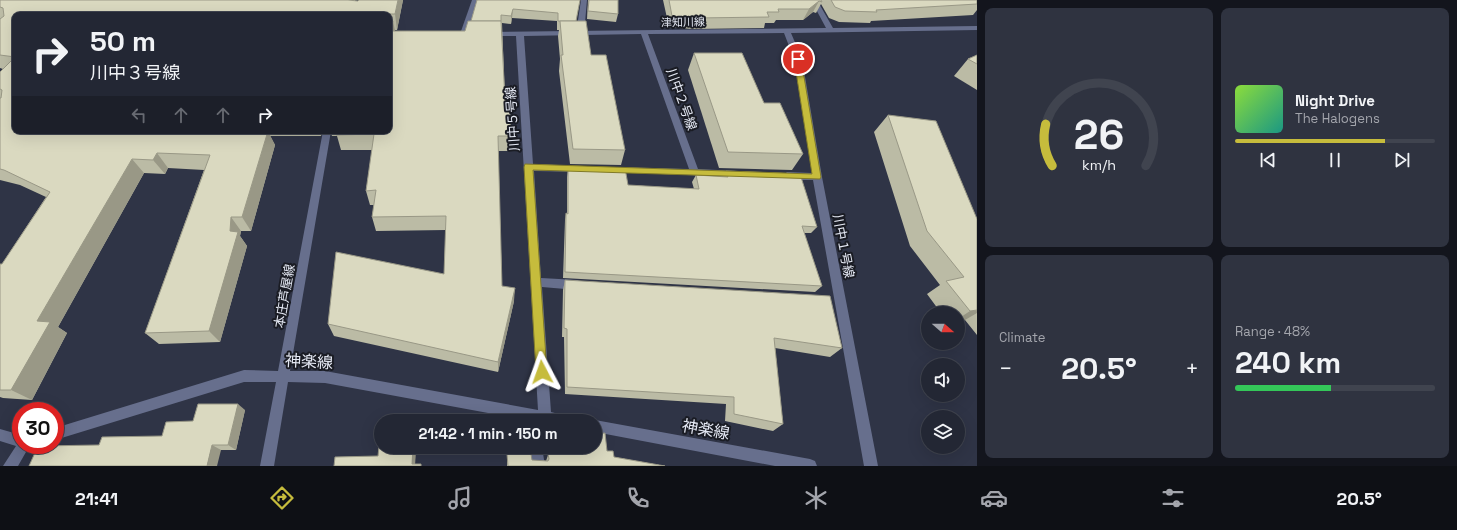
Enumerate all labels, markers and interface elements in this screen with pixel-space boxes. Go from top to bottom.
street label: 津知川線 [661,15,705,29]
text: 50 m [90,23,156,59]
icon: right [24,28,76,80]
pin [781,42,815,76]
icon: arrive [787,48,809,70]
text: 川中３号線 [90,61,180,84]
street label: 川中２号線 [662,66,701,133]
street label: 川中５号線 [502,86,523,152]
text: Night Drive [1295,91,1375,110]
icon: left [128,104,150,126]
icon: ahead [170,104,192,126]
icon: ahead [212,104,234,126]
icon: right [254,104,276,126]
text: 26 [1074,107,1124,160]
text: The Halogens [1295,110,1380,127]
icon: previous [1257,149,1279,171]
icon: pause [1324,149,1346,171]
icon: next [1391,149,1413,171]
text: km/h [1082,155,1116,173]
street label: 川中１号線 [829,213,858,280]
street label: 本庄芦屋線 [270,263,299,330]
north arrow [921,306,965,350]
map controls [921,306,965,454]
text: Range · 48% [1235,323,1310,340]
text: Climate [999,329,1045,346]
text: 240 km [1235,343,1341,382]
text: 20.5° [1061,349,1137,388]
street label: 神楽線 [284,350,333,373]
position arrow [521,351,563,393]
text: − [999,354,1013,382]
text: + [1185,354,1199,382]
button: sound [921,358,965,402]
speed limit sign: 30 [12,402,64,454]
button: layers [921,410,965,454]
street label: 神楽線 [680,415,731,444]
text: 21:42 · 1 min · 150 m [418,424,558,443]
icon: directions [268,484,296,512]
icon: music [446,484,474,512]
icon: phone [624,484,652,512]
icon: climate [802,484,830,512]
icon: car [980,484,1008,512]
icon: filters [1159,484,1187,512]
text: 21:41 [75,487,118,510]
text: 20.5° [1337,487,1382,510]

